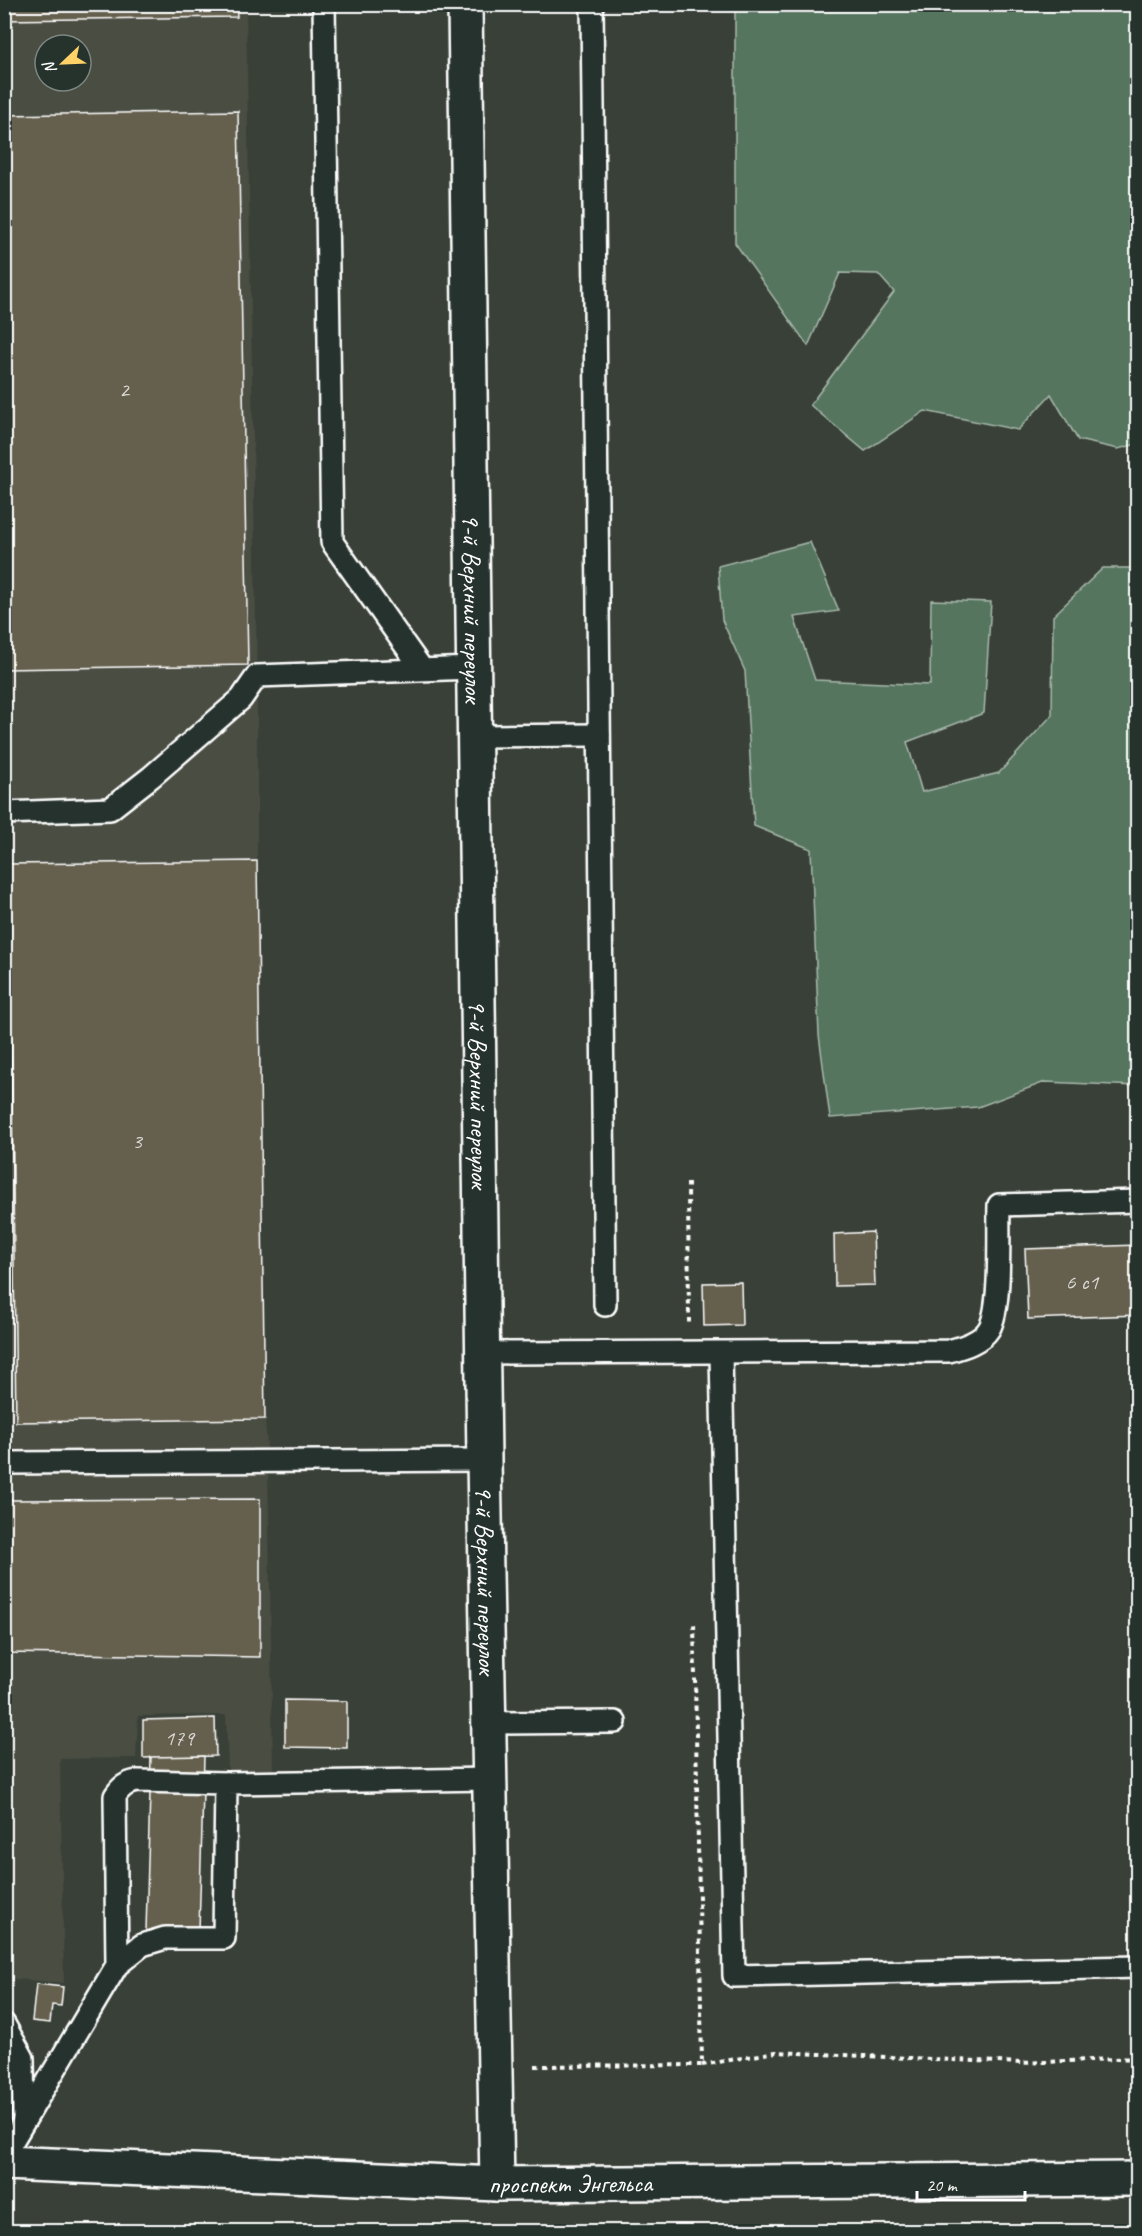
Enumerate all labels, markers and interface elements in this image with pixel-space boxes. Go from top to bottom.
north arrow [33,33,93,93]
text: N [38,57,61,77]
house number: 2 [119,376,131,404]
street label: 9-й Верхний переулок [455,513,491,705]
street label: 9-й Верхний переулок [461,999,497,1191]
house number: 3 [132,1127,144,1155]
house number: 6 с1 [1066,1268,1100,1296]
street label: 9-й Верхний переулок [468,1485,504,1677]
house number: 179 [164,1724,196,1752]
scale bar [917,2164,1025,2202]
street label: проспект Энгельса [488,2166,654,2201]
text: 20 m [926,2174,959,2196]

